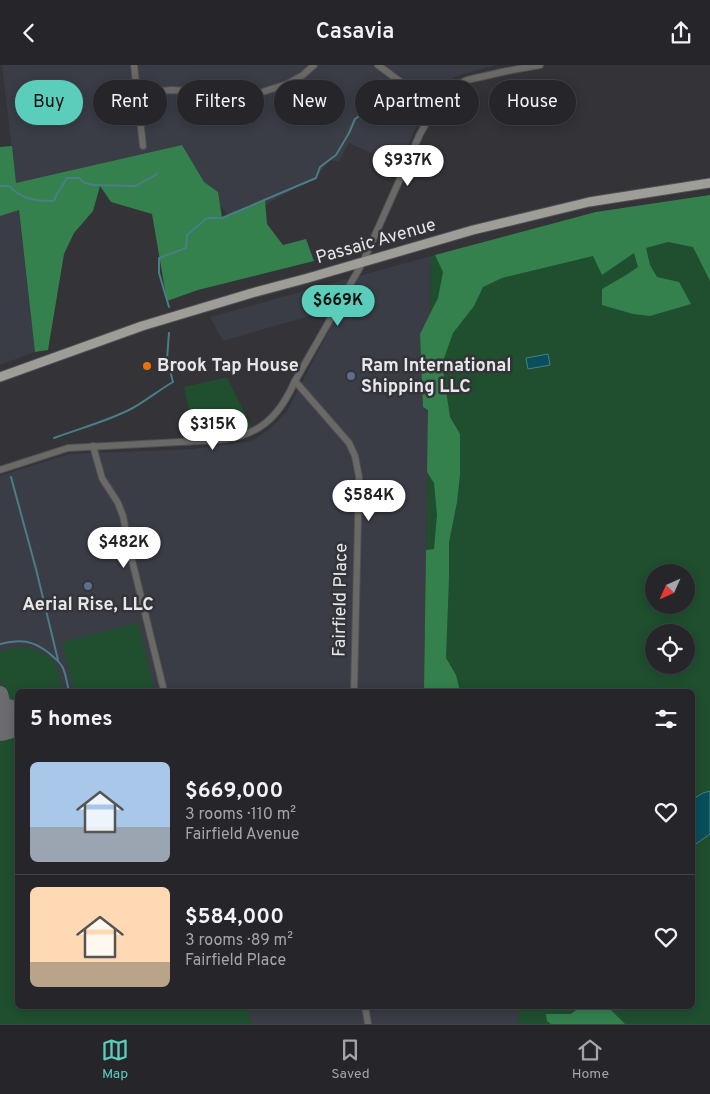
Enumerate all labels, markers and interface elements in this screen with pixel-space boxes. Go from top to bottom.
icon: back [15,19,43,47]
text: Casavia [316,19,394,46]
icon: share [667,19,695,47]
chip: Buy [15,80,83,125]
chip: Rent [93,80,167,125]
chip: Filters [177,80,264,125]
chip: New [274,80,345,125]
chip: Apartment [355,80,479,125]
chip: House [489,80,576,125]
pin: $937K [373,145,443,187]
text: $937K [384,151,432,171]
street label: Passaic Avenue [313,214,439,270]
pin: $669K [303,285,373,327]
text: $669K [313,291,363,311]
place label: Brook Tap House [157,355,299,378]
place label: Ram International Shipping LLC [361,355,512,399]
marker: Brook Tap House [141,360,153,372]
marker: Ram International Shipping LLC [345,370,357,382]
pin: $315K [178,409,248,451]
text: $315K [190,415,236,435]
pin: $584K [334,479,404,522]
text: $584K [343,486,395,506]
pin: $482K [89,527,159,569]
text: $482K [99,533,149,553]
street label: Fairfield Place [329,543,353,657]
north arrow [645,564,695,614]
map controls [645,564,695,674]
marker: Aerial Rise, LLC [82,580,94,592]
place label: Aerial Rise, LLC [22,594,154,617]
button: locate [645,624,695,674]
icon: filters [652,705,680,733]
text: 5 homes [30,706,113,733]
text: $669,000 [185,778,283,805]
icon: home [70,782,130,842]
icon: heart [652,798,680,826]
text: 3 rooms · 110 m² [185,805,296,825]
text: Fairfield Avenue [185,825,299,845]
text: $584,000 [185,904,284,931]
icon: home [70,907,130,967]
icon: heart [652,923,680,951]
text: 3 rooms · 89 m² [185,931,293,951]
text: Fairfield Place [185,951,286,971]
tab: Map [101,1036,129,1083]
tab: Saved [331,1036,370,1083]
tab: Home [572,1036,609,1083]

